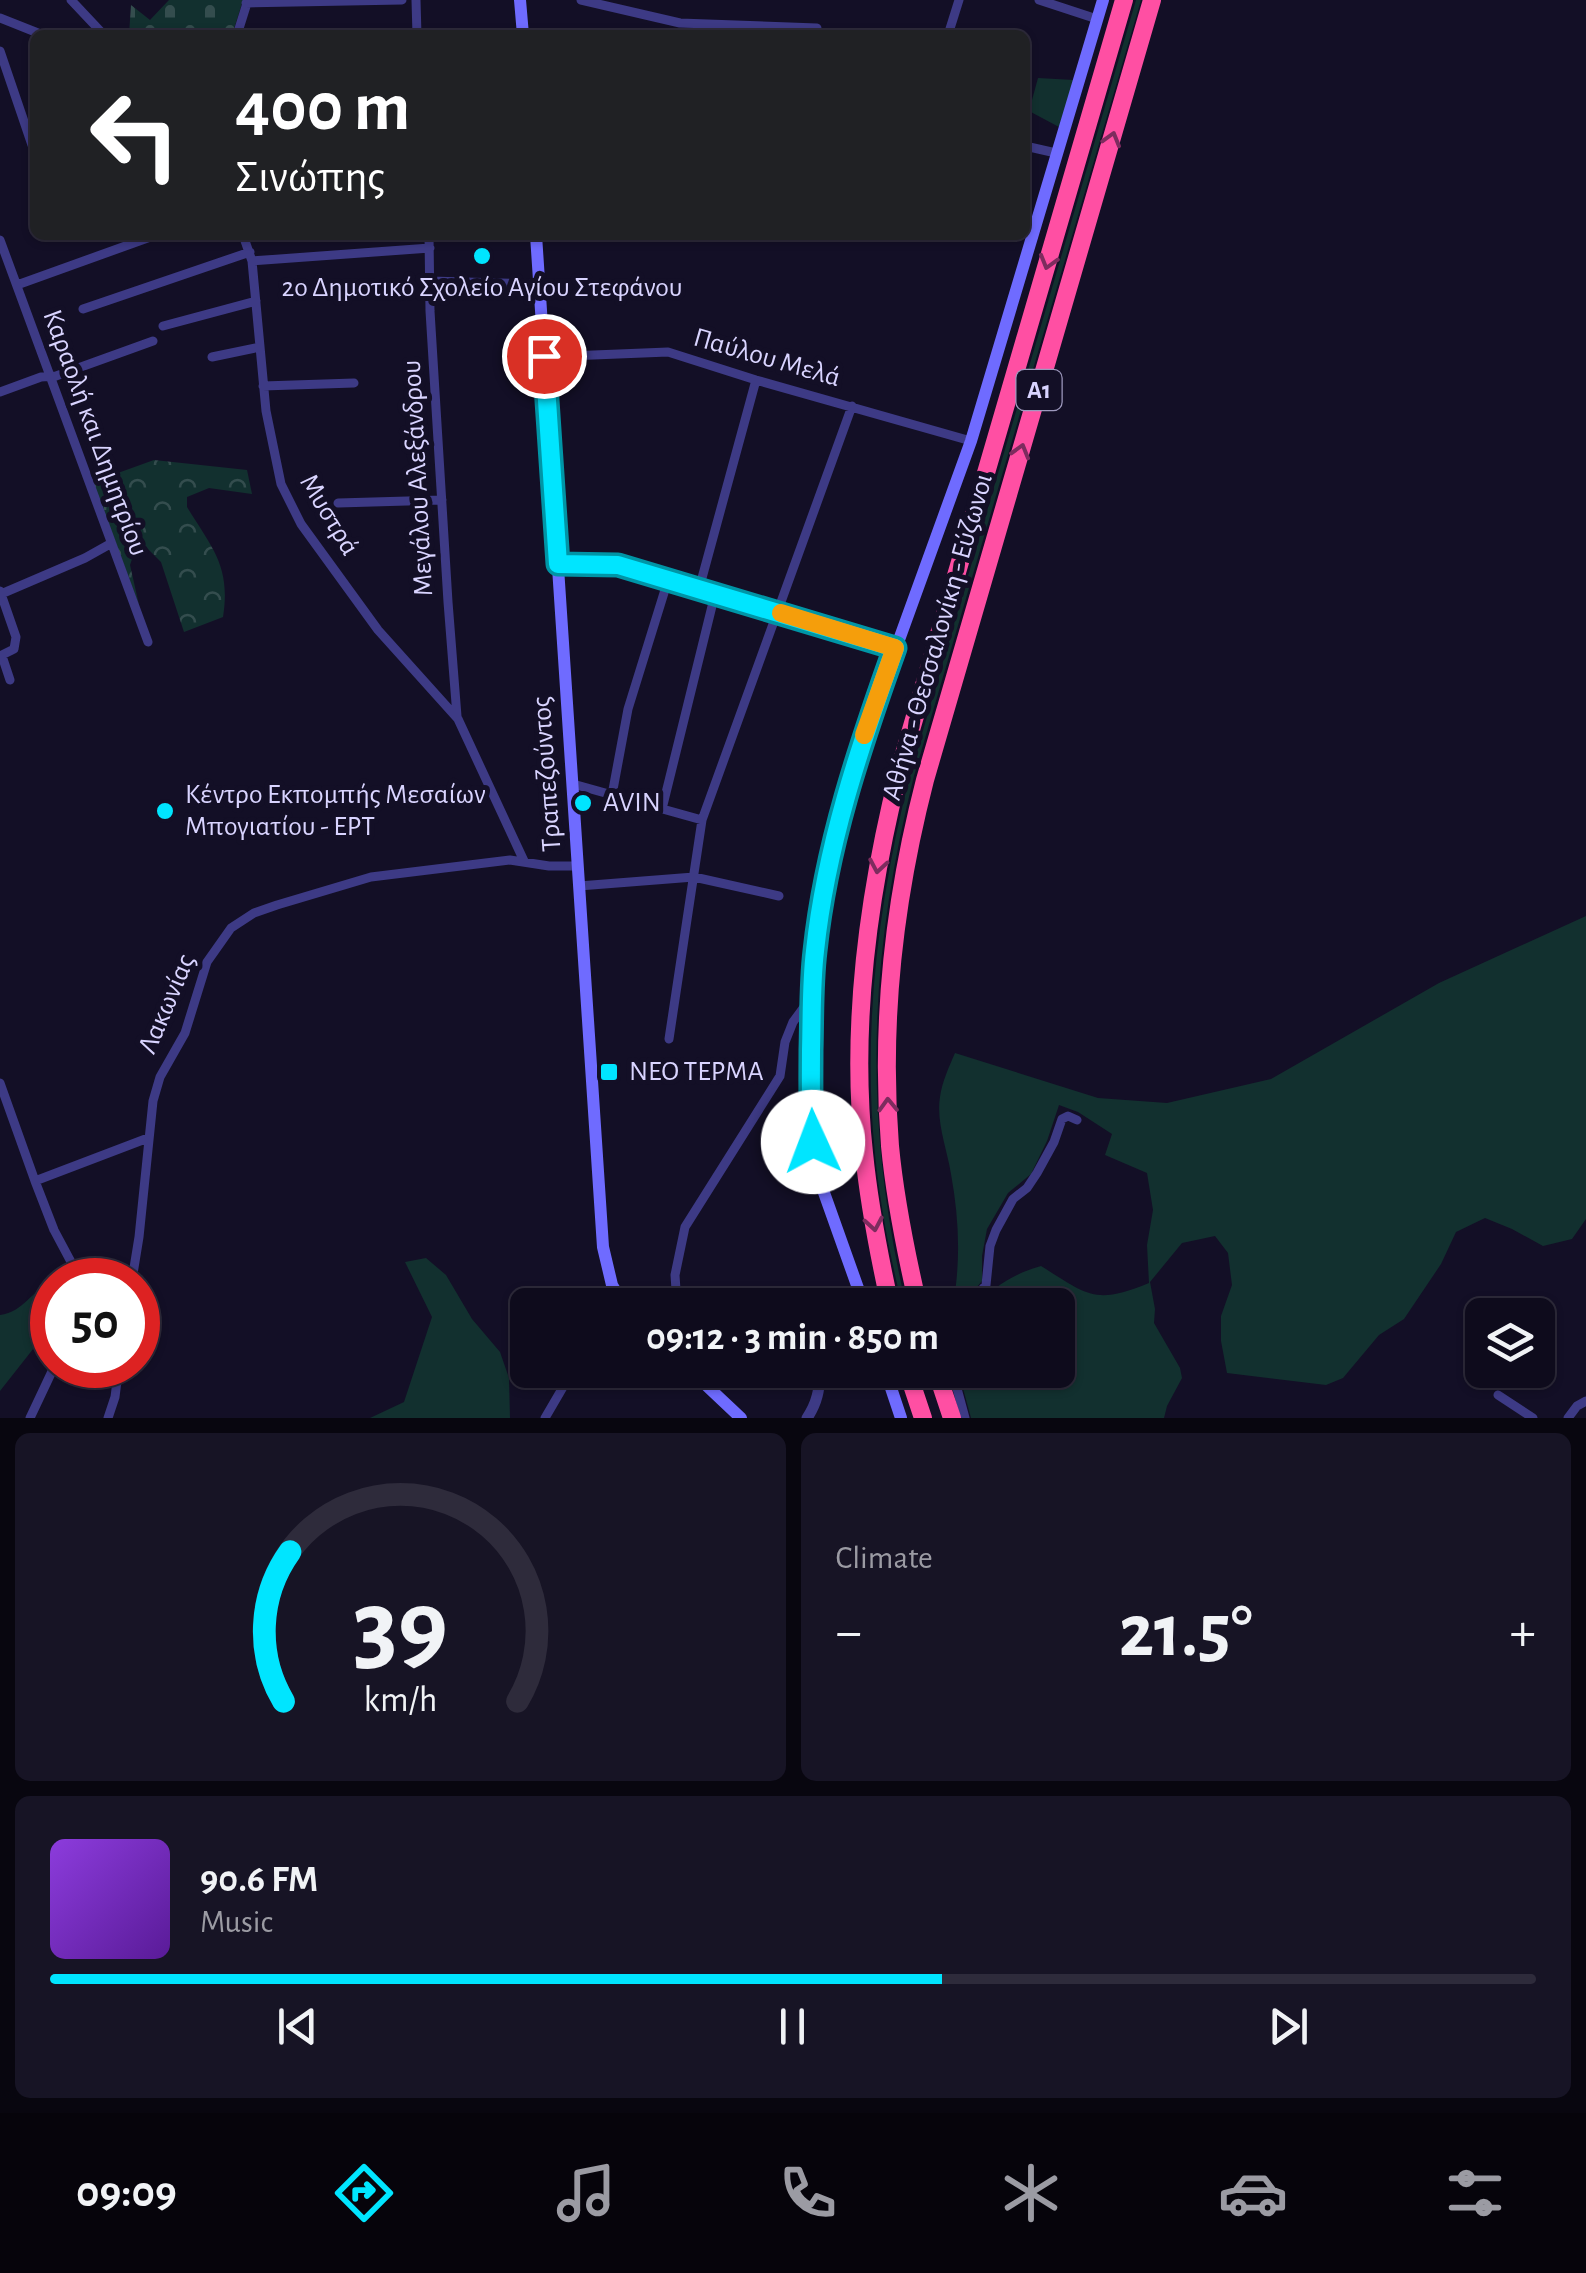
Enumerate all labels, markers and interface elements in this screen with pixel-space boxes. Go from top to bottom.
icon: left [70,70,200,200]
text: 400 m [235,73,410,143]
one-way arrow [1100,131,1121,148]
text: Σινώπης [235,155,385,200]
marker: 2ο Δημοτικό Σχολείο Αγίου Στεφάνου [471,245,493,267]
one-way arrow [1039,252,1060,269]
place label: 2ο Δημοτικό Σχολείο Αγίου Στεφάνου [281,274,683,302]
street label: Καραολή και Δημητρίου [37,306,153,560]
pin [502,314,587,399]
street label: Παύλου Μελά [690,324,844,392]
icon: arrive [517,329,572,384]
street label: Μεγάλου Αλεξάνδρου [398,359,438,597]
road number: Α1 [1016,370,1062,410]
one-way arrow [1009,443,1030,460]
street label: Μυστρά [294,470,364,560]
street label: Αθήνα - Θεσσαλονίκη - Εύζωνοι [878,471,998,803]
street label: Τραπεζούντος [528,695,566,853]
place label: Κέντρο Εκπομπής Μεσαίων Μπογιατίου - ΕΡΤ [185,781,486,841]
place label: AVIN [603,789,661,817]
marker: AVIN [572,792,594,814]
marker: Κέντρο Εκπομπής Μεσαίων Μπογιατίου - ΕΡΤ [154,800,176,822]
one-way arrow [868,858,889,874]
street label: Λακωνίας [134,950,200,1058]
place label: ΝΕΟ ΤΕΡΜΑ [629,1058,764,1086]
marker: ΝΕΟ ΤΕΡΜΑ [598,1061,620,1083]
position arrow [761,1090,865,1194]
one-way arrow [878,1097,899,1113]
one-way arrow [863,1216,884,1232]
speed limit sign: 50 [30,1258,160,1388]
map controls [1465,1298,1555,1388]
button: layers [1465,1298,1555,1388]
text: 09:12 · 3 min · 850 m [646,1319,939,1357]
text: Climate [836,1542,933,1574]
text: 39 [353,1576,448,1680]
text: 21.5° [1119,1595,1253,1670]
text: − [836,1605,862,1660]
text: + [1510,1605,1536,1660]
text: km/h [363,1682,437,1718]
text: 90.6 FM [200,1861,318,1899]
text: Music [200,1906,273,1938]
icon: previous [270,1999,325,2054]
icon: pause [765,1999,820,2054]
icon: next [1261,1999,1316,2054]
icon: directions [329,2158,399,2228]
icon: music [551,2158,621,2228]
icon: phone [773,2158,843,2228]
icon: climate [996,2158,1066,2228]
icon: car [1218,2158,1288,2228]
icon: filters [1440,2158,1510,2228]
text: 09:09 [76,2170,177,2215]

